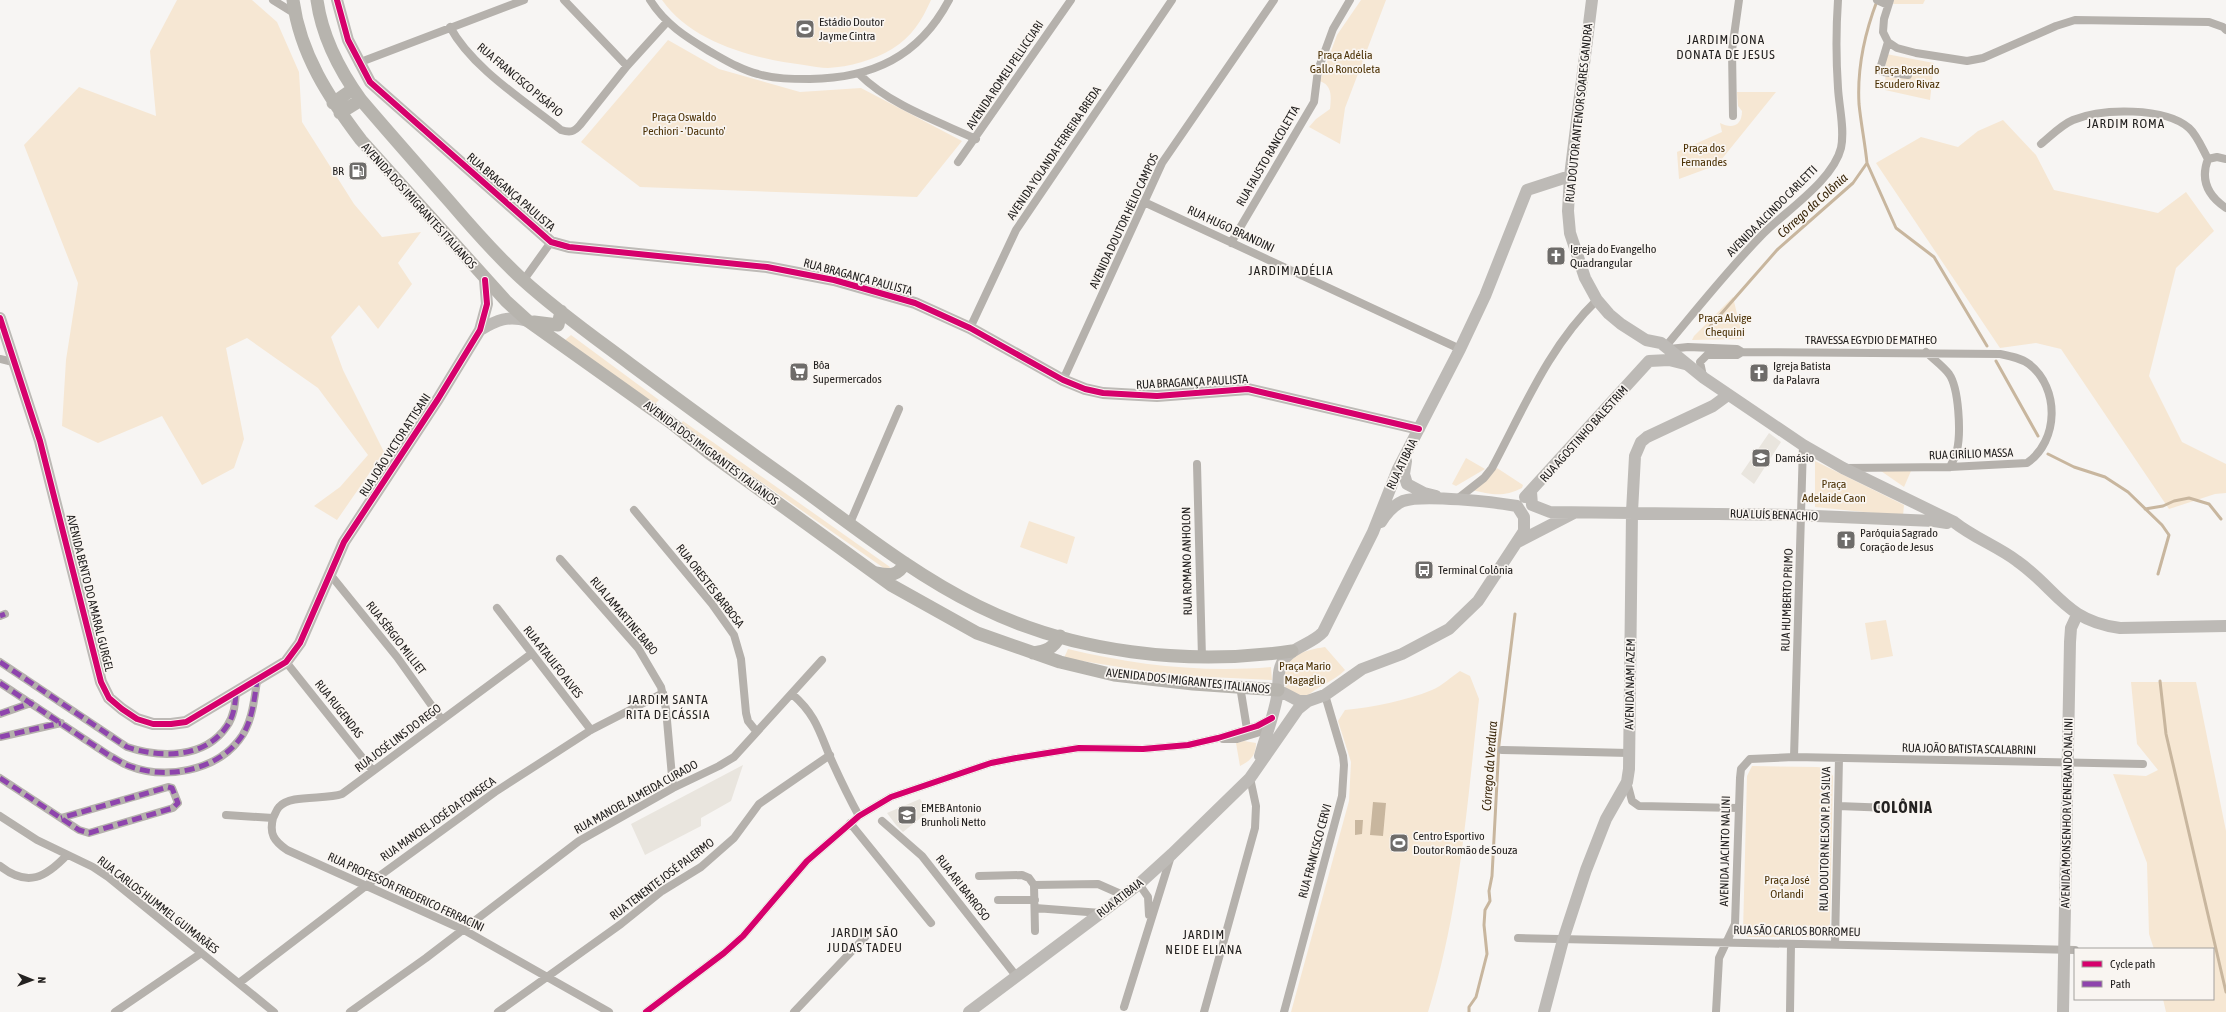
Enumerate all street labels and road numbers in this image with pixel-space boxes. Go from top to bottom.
street label: AVENIDA ROMEU PELLICCIARI [963,18,1047,132]
street label: RUA DOUTOR ANTENOR SOARES GANDRA [1563,23,1595,203]
street label: RUA FRANCISCO PISÁPIO [474,40,566,120]
street label: AVENIDA YOLANDA FERREIRA BREDA [1004,84,1104,222]
street label: RUA FAUSTO RANCOLETTA [1234,103,1303,209]
street label: AVENIDA DOS IMIGRANTES ITALIANOS [359,140,479,272]
street label: RUA BRAGANÇA PAULISTA [464,150,558,234]
street label: AVENIDA DOUTOR HÉLIO CAMPOS [1087,151,1161,291]
street label: AVENIDA ALCINDO CARLETTI [1724,163,1820,259]
street label: RUA HUGO BRANDINI [1185,203,1277,255]
street label: RUA BRAGANÇA PAULISTA [802,256,914,298]
street label: TRAVESSA EGYDIO DE MATHEO [1805,333,1937,347]
street label: RUA BRAGANÇA PAULISTA [1136,372,1248,392]
street label: RUA AGOSTINHO BALESTRIM [1537,383,1631,485]
street label: RUA JOÃO VICTOR ATTISANI [356,391,434,499]
street label: AVENIDA DOS IMIGRANTES ITALIANOS [641,398,781,508]
street label: RUA ATIBAIA [1384,436,1420,492]
street label: RUA CIRÍLIO MASSA [1929,446,2014,462]
street label: RUA LUÍS BENACHIO [1730,506,1818,524]
street label: RUA ROMANO ANHOLON [1179,507,1195,615]
street label: AVENIDA BENTO DO AMARAL GURGEL [64,513,116,673]
street label: RUA ORESTES BARBOSA [673,541,747,631]
street label: RUA HUMBERTO PRIMO [1778,548,1796,652]
street label: RUA LAMARTINE BABO [587,574,661,658]
street label: RUA SÉRGIO MILLIET [363,599,429,678]
street label: RUA ATAULFO ALVES [520,623,586,701]
street label: AVENIDA NAMI AZEM [1622,638,1638,730]
street label: AVENIDA DOS IMIGRANTES ITALIANOS [1106,665,1270,697]
street label: RUA RUGENDAS [312,677,366,741]
street label: RUA JOSÉ LINS DO REGO [352,701,444,775]
street label: AVENIDA MONSENHOR VENERANDO NALINI [2058,718,2076,908]
street label: RUA JOÃO BATISTA SCALABRINI [1902,741,2036,757]
street label: RUA MANOEL ALMEIDA CURADO [572,757,700,837]
street label: RUA DOUTOR NELSON P. DA SILVA [1817,766,1833,912]
street label: RUA MANOEL JOSÉ DA FONSECA [378,774,498,864]
street label: AVENIDA JACINTO NALINI [1717,796,1733,906]
street label: RUA FRANCISCO CERVI [1296,802,1334,900]
street label: RUA TENENTE JOSÉ PALERMO [607,835,717,923]
street label: RUA PROFESSOR FREDERICO FERRACINI [325,849,487,935]
street label: RUA ARI BARROSO [933,852,993,924]
street label: RUA CARLOS HUMMEL GUIMARÃES [95,853,221,957]
street label: RUA ATIBAIA [1094,876,1146,920]
street label: RUA SÃO CARLOS BORROMEU [1733,923,1861,939]

